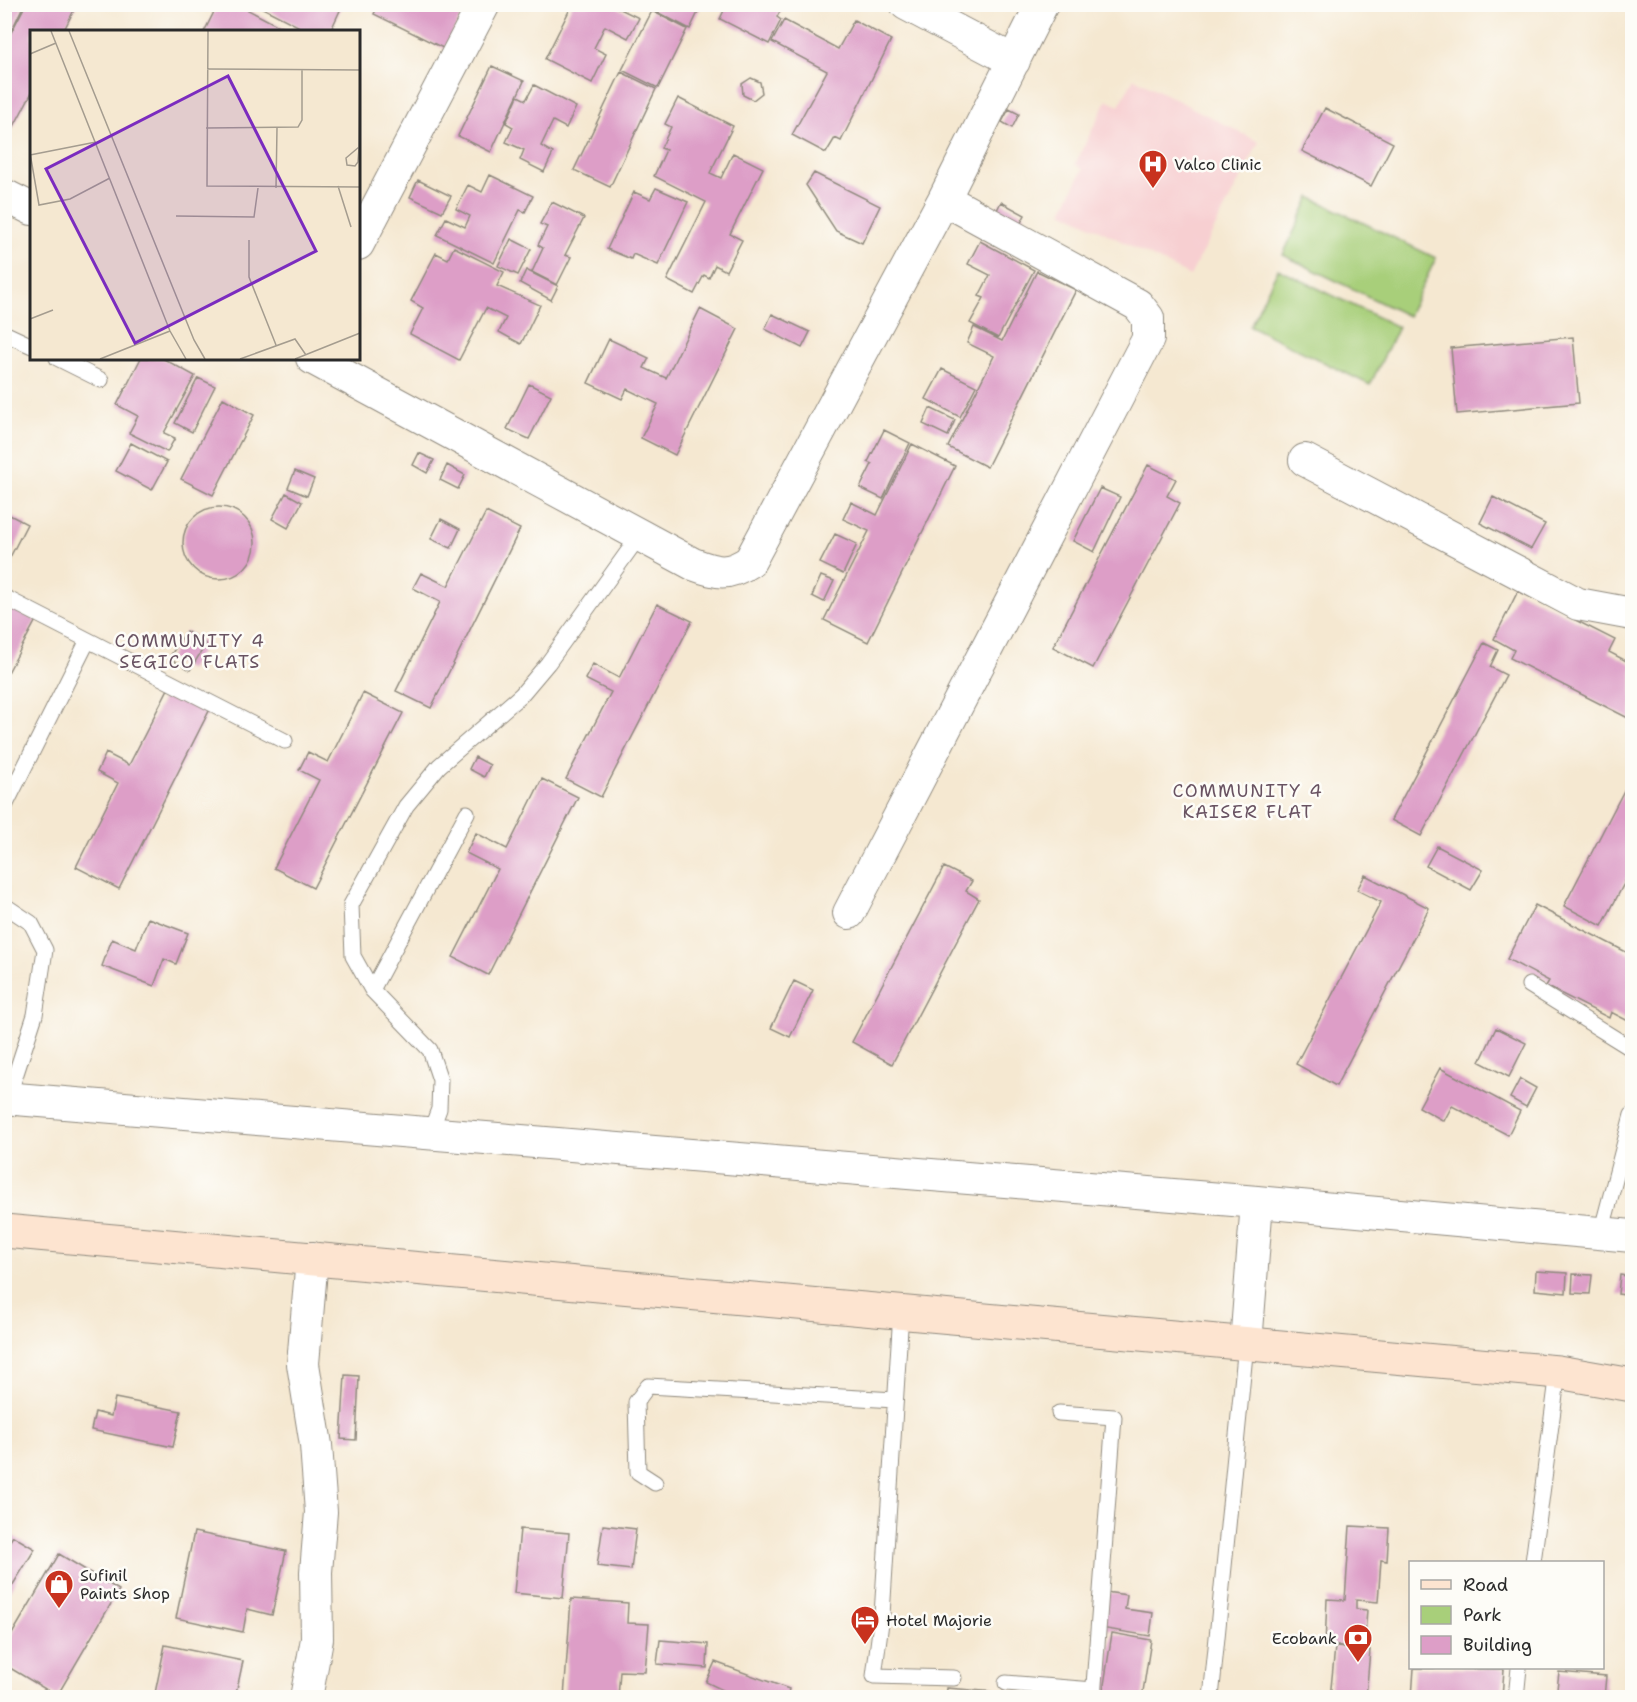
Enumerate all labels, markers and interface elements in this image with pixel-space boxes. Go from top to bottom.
inset map [30,30,360,360]
hospital icon: Valco Clinic [1137,148,1169,190]
place label: Valco Clinic [1174,154,1262,175]
district label: COMMUNITY 4 SEGICO FLATS [115,629,265,674]
district label: COMMUNITY 4 KAISER FLAT [1173,779,1323,824]
legend [1409,1561,1604,1669]
place label: Sufinil Paints Shop [80,1565,170,1604]
shop icon: Sufinil Paints Shop [43,1568,75,1610]
text: Road [1463,1573,1508,1597]
text: Park [1463,1603,1502,1627]
hotel icon: Hotel Majorie [849,1604,881,1646]
place label: Hotel Majorie [886,1610,992,1631]
bank icon: Ecobank [1342,1622,1374,1664]
place label: Ecobank [1272,1628,1337,1649]
text: Building [1463,1633,1532,1657]

